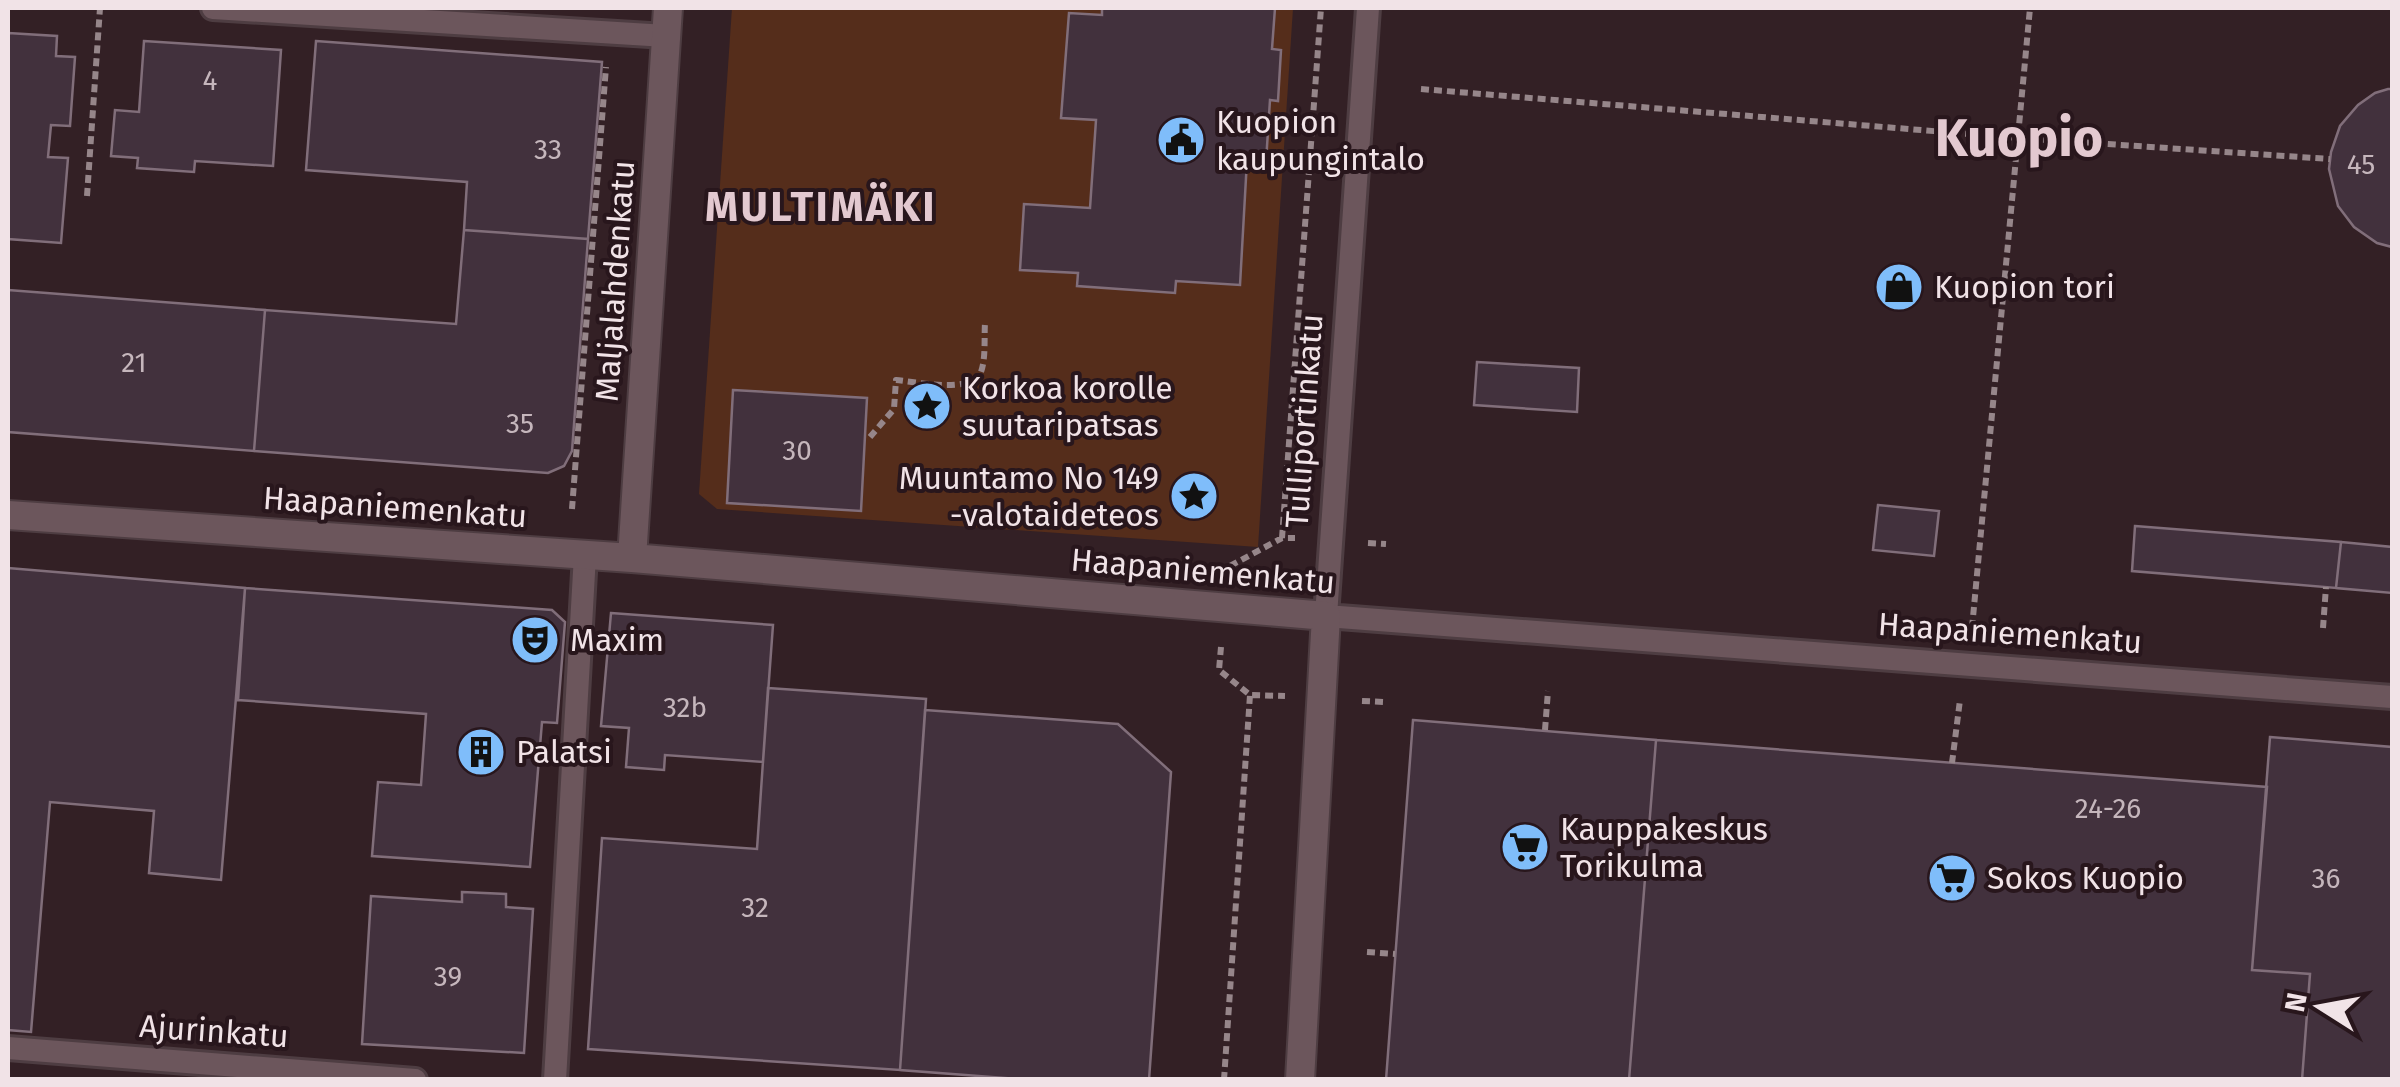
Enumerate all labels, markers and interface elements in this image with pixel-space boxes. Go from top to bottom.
house number: 4 [203,64,218,97]
place label: Kuopion kaupungintalo [1216,103,1425,178]
district label: Kuopio [1935,107,2103,170]
public building icon: Kuopion kaupungintalo [1155,114,1207,166]
house number: 33 [534,133,562,166]
house number: 45 [2347,148,2375,181]
street label: Maljalahdenkatu [588,159,642,403]
district label: MULTIMÄKI [705,182,937,232]
shop icon: Kuopion tori [1873,261,1925,313]
place label: Kuopion tori [1934,268,2115,306]
street label: Tulliportinkatu [1278,313,1330,529]
house number: 21 [121,346,147,379]
place label: Korkoa korolle suutaripatsas [962,369,1173,444]
place icon: Korkoa korolle suutaripatsas [901,380,953,432]
house number: 35 [506,407,534,440]
house number: 30 [782,434,812,467]
place label: Muuntamo No 149 -valotaideteos [899,459,1159,534]
place icon: Muuntamo No 149 -valotaideteos [1168,470,1220,522]
street label: Haapaniemenkatu [262,479,528,535]
street label: Haapaniemenkatu [1069,541,1337,601]
street label: Haapaniemenkatu [1877,605,2143,661]
theatre icon: Maxim [509,614,561,666]
place label: Maxim [570,621,664,659]
house number: 32b [663,691,707,724]
building icon: Palatsi [455,726,507,778]
place label: Palatsi [516,733,612,771]
house number: 24-26 [2075,792,2141,825]
place label: Kauppakeskus Torikulma [1560,810,1768,885]
supermarket icon: Kauppakeskus Torikulma [1499,821,1551,873]
supermarket icon: Sokos Kuopio [1926,852,1978,904]
place label: Sokos Kuopio [1987,859,2184,897]
house number: 36 [2312,862,2340,895]
house number: 32 [741,891,769,924]
north arrow [2270,957,2370,1057]
house number: 39 [434,960,462,993]
text: N [2278,990,2314,1015]
street label: Ajurinkatu [138,1007,290,1055]

